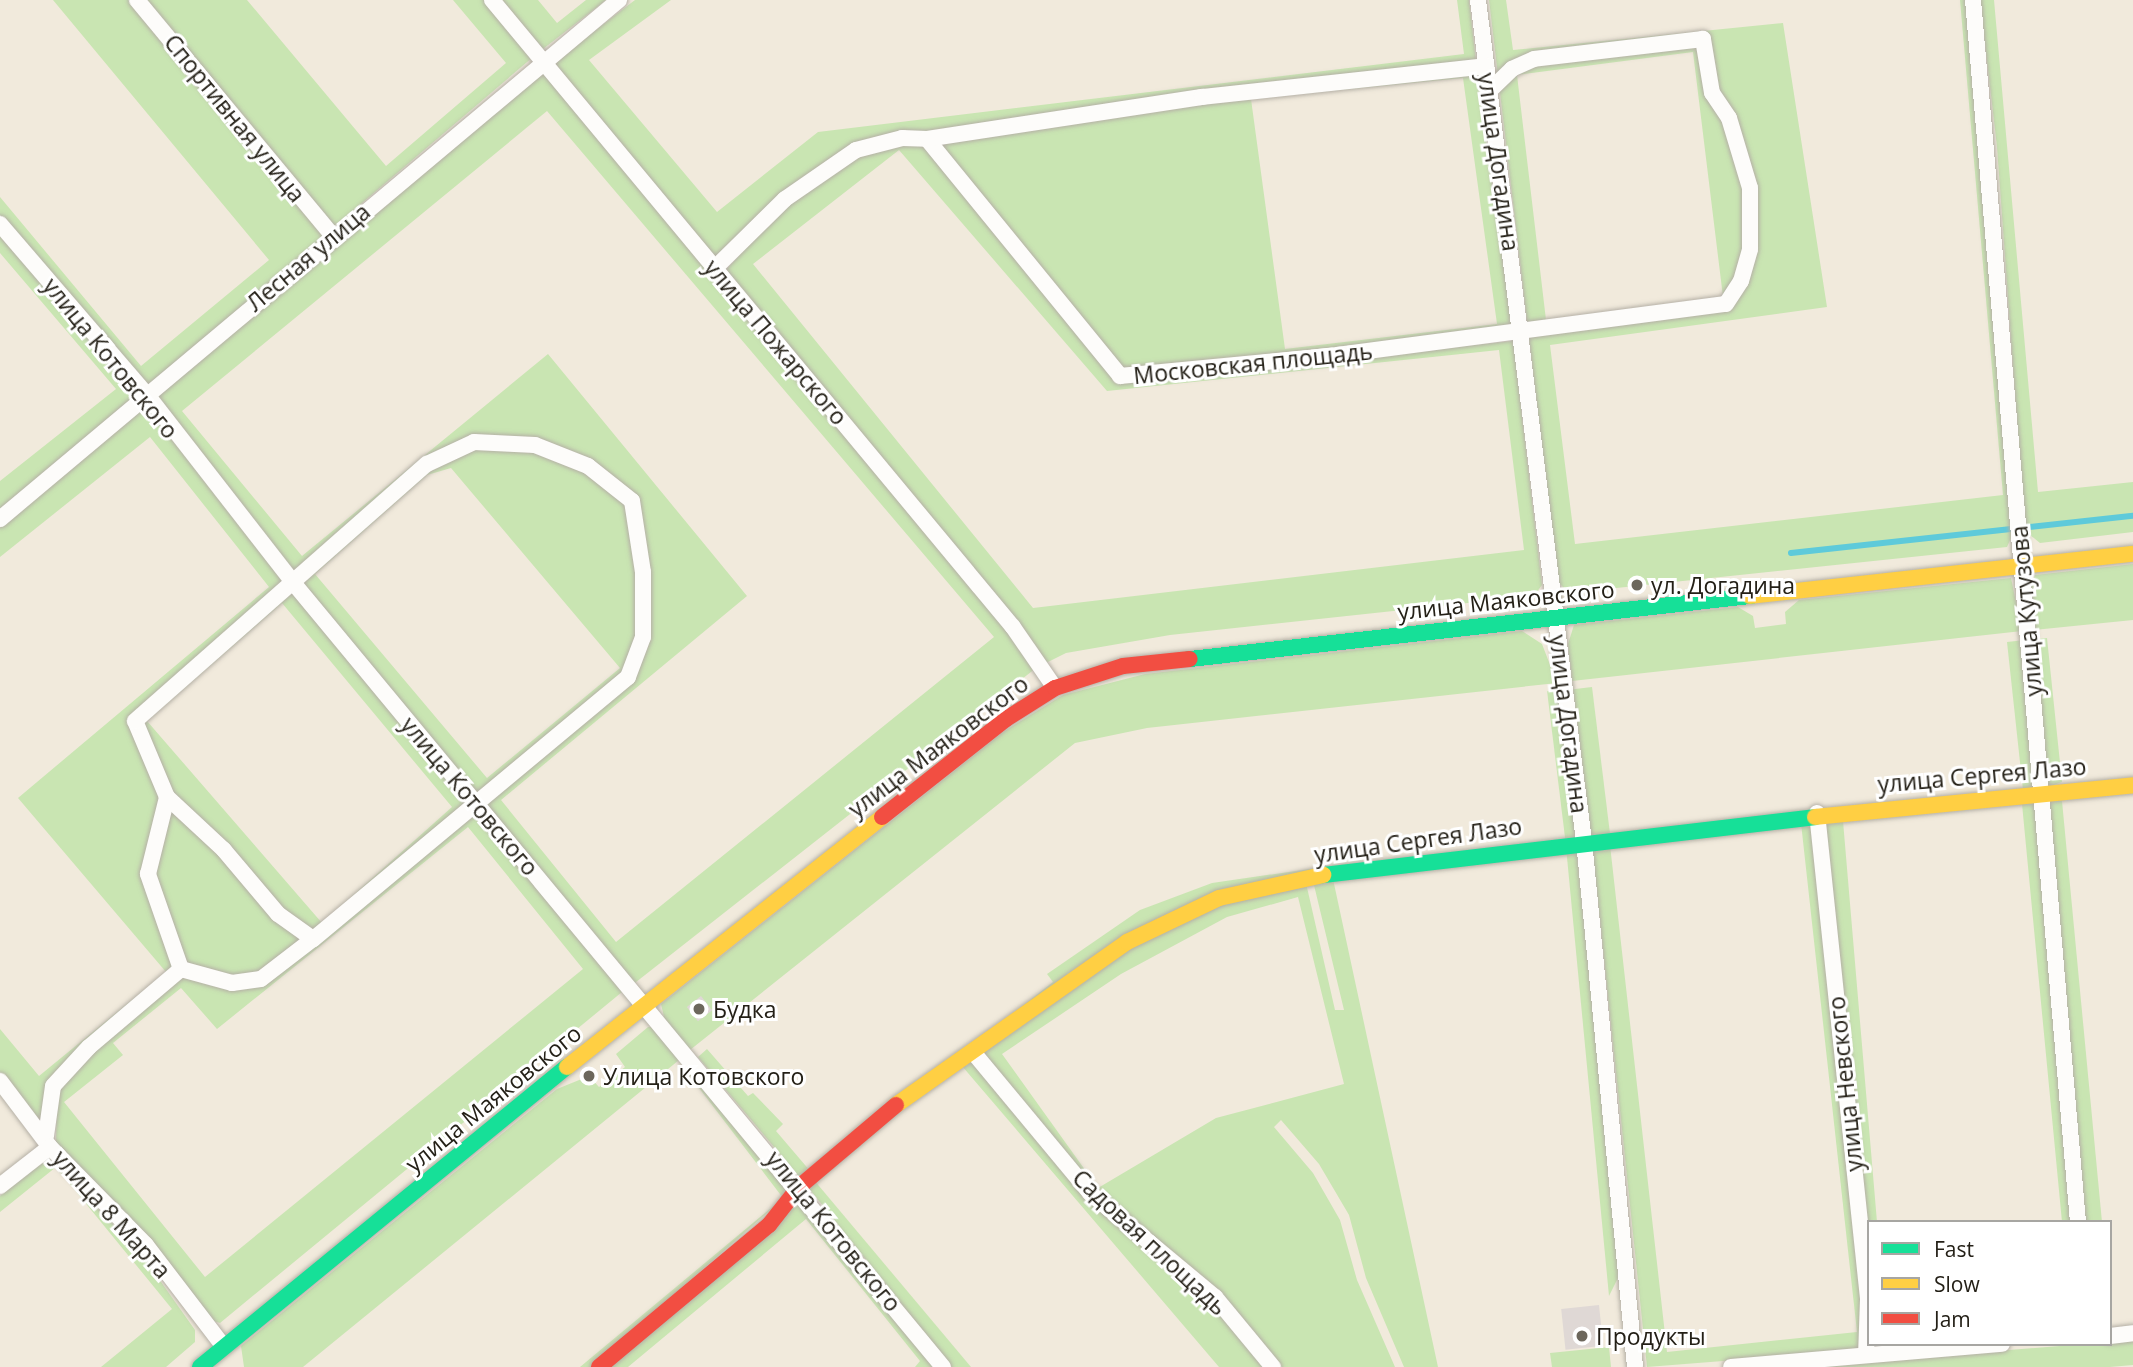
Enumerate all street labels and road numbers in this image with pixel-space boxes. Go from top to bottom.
street label: Спортивная улица [159,29,311,207]
street label: улица Догадина [1473,71,1525,253]
street label: Лесная улица [241,197,375,317]
street label: улица Пожарского [699,254,853,430]
street label: улица Котовского [38,272,184,444]
street label: Московская площадь [1132,337,1374,389]
street label: улица Кутузова [2005,524,2047,698]
street label: улица Маяковского [1396,575,1616,625]
street label: улица Догадина [1544,633,1594,815]
street label: улица Маяковского [843,669,1033,823]
street label: улица Котовского [396,711,544,881]
street label: улица Сергея Лазо [1877,752,2087,798]
street label: улица Сергея Лазо [1312,812,1524,868]
street label: улица Невского [1822,995,1868,1173]
street label: улица Маяковского [400,1019,586,1177]
street label: улица 8 Марта [47,1144,177,1284]
street label: улица Котовского [761,1145,907,1317]
street label: Садовая площадь [1067,1164,1233,1320]

